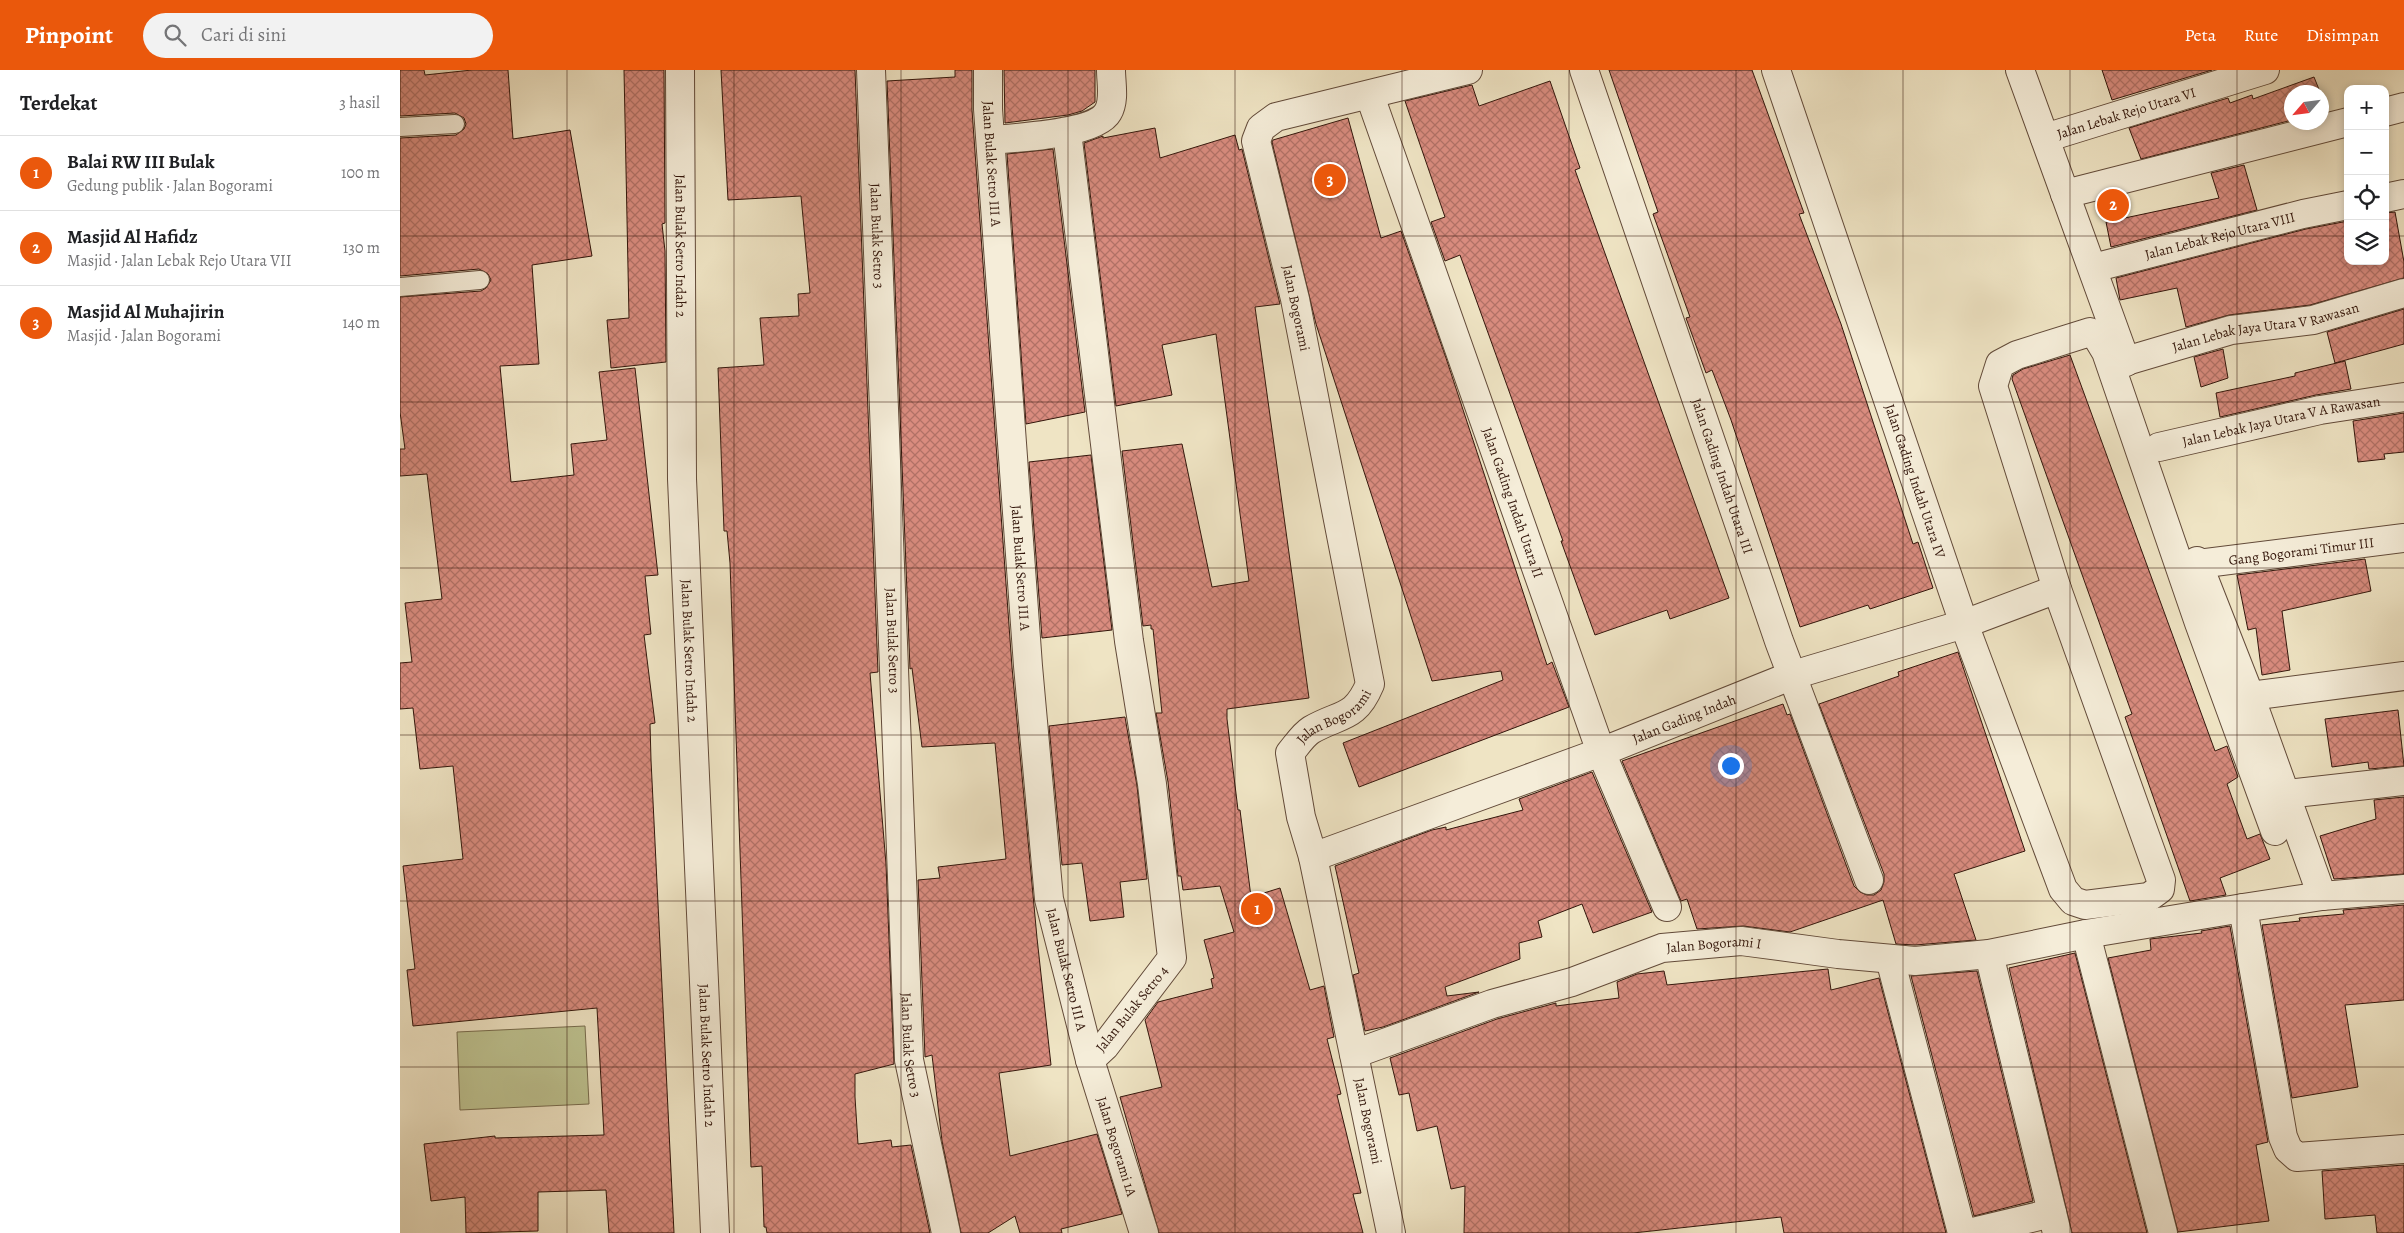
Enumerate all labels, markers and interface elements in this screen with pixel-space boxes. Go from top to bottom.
search box [143,13,493,58]
text: Pinpoint [25,19,113,51]
icon: search [161,21,189,49]
text: Cari di sini [201,22,286,48]
text: Peta [2185,23,2216,47]
text: Rute [2244,23,2278,47]
text: Disimpan [2306,23,2379,47]
street label: Jalan Lebak Rejo Utara VI [2054,82,2198,143]
north arrow [2284,85,2329,130]
map controls [2344,85,2389,265]
button: + [2344,85,2389,130]
text: Terdekat [20,89,98,117]
text: 3 hasil [339,92,380,114]
street label: Jalan Bulak Setro III A [979,101,1006,228]
button: − [2344,130,2389,175]
text: Balai RW III Bulak [67,149,215,175]
pin: 3 [1314,161,1346,199]
text: 1 [33,162,39,184]
text: 100 m [341,162,380,184]
street label: Jalan Bulak Setro Indah 2 [671,174,691,318]
text: Gedung publik · Jalan Bogorami [67,175,273,197]
button: locate [2344,175,2389,220]
street label: Jalan Bulak Setro 3 [866,183,889,289]
pin: 2 [2097,186,2129,224]
street label: Jalan Lebak Rejo Utara VIII [2143,207,2297,264]
button: layers [2344,220,2389,265]
text: Masjid Al Hafidz [67,224,198,250]
text: 2 [32,237,40,259]
text: 130 m [343,237,380,259]
text: Masjid · Jalan Lebak Rejo Utara VII [67,250,292,272]
street label: Jalan Bogorami [1278,263,1314,353]
street label: Jalan Lebak Jaya Utara V Rawasan [2170,297,2361,356]
text: Masjid Al Muhajirin [67,299,224,325]
text: 3 [33,312,39,334]
text: 140 m [342,312,380,334]
text: Masjid · Jalan Bogorami [67,325,221,347]
street label: Jalan Lebak Jaya Utara V A Rawasan [2180,391,2382,451]
street label: Jalan Gading Indah Utara III [1687,396,1758,556]
street label: Jalan Gading Indah Utara IV [1881,401,1951,561]
street label: Jalan Gading Indah Utara II [1478,425,1548,580]
street label: Jalan Bulak Setro III A [1007,504,1035,632]
street label: Gang Bogorami Timur III [2227,532,2375,570]
street label: Jalan Bulak Setro Indah 2 [677,579,702,723]
street label: Jalan Bulak Setro 3 [881,587,904,694]
street label: Jalan Bogorami [1292,686,1376,748]
street label: Jalan Gading Indah [1629,689,1739,748]
your location [1718,753,1744,779]
pin: 1 [1241,890,1273,928]
street label: Jalan Bulak Setro III A [1042,906,1092,1034]
street label: Jalan Bogorami I [1665,931,1763,957]
street label: Jalan Bulak Setro 4 [1091,962,1173,1056]
street label: Jalan Bulak Setro Indah 2 [695,983,720,1128]
street label: Jalan Bulak Setro 3 [897,992,926,1099]
street label: Jalan Bogorami [1350,1076,1386,1166]
street label: Jalan Bogorami 1A [1092,1094,1142,1199]

